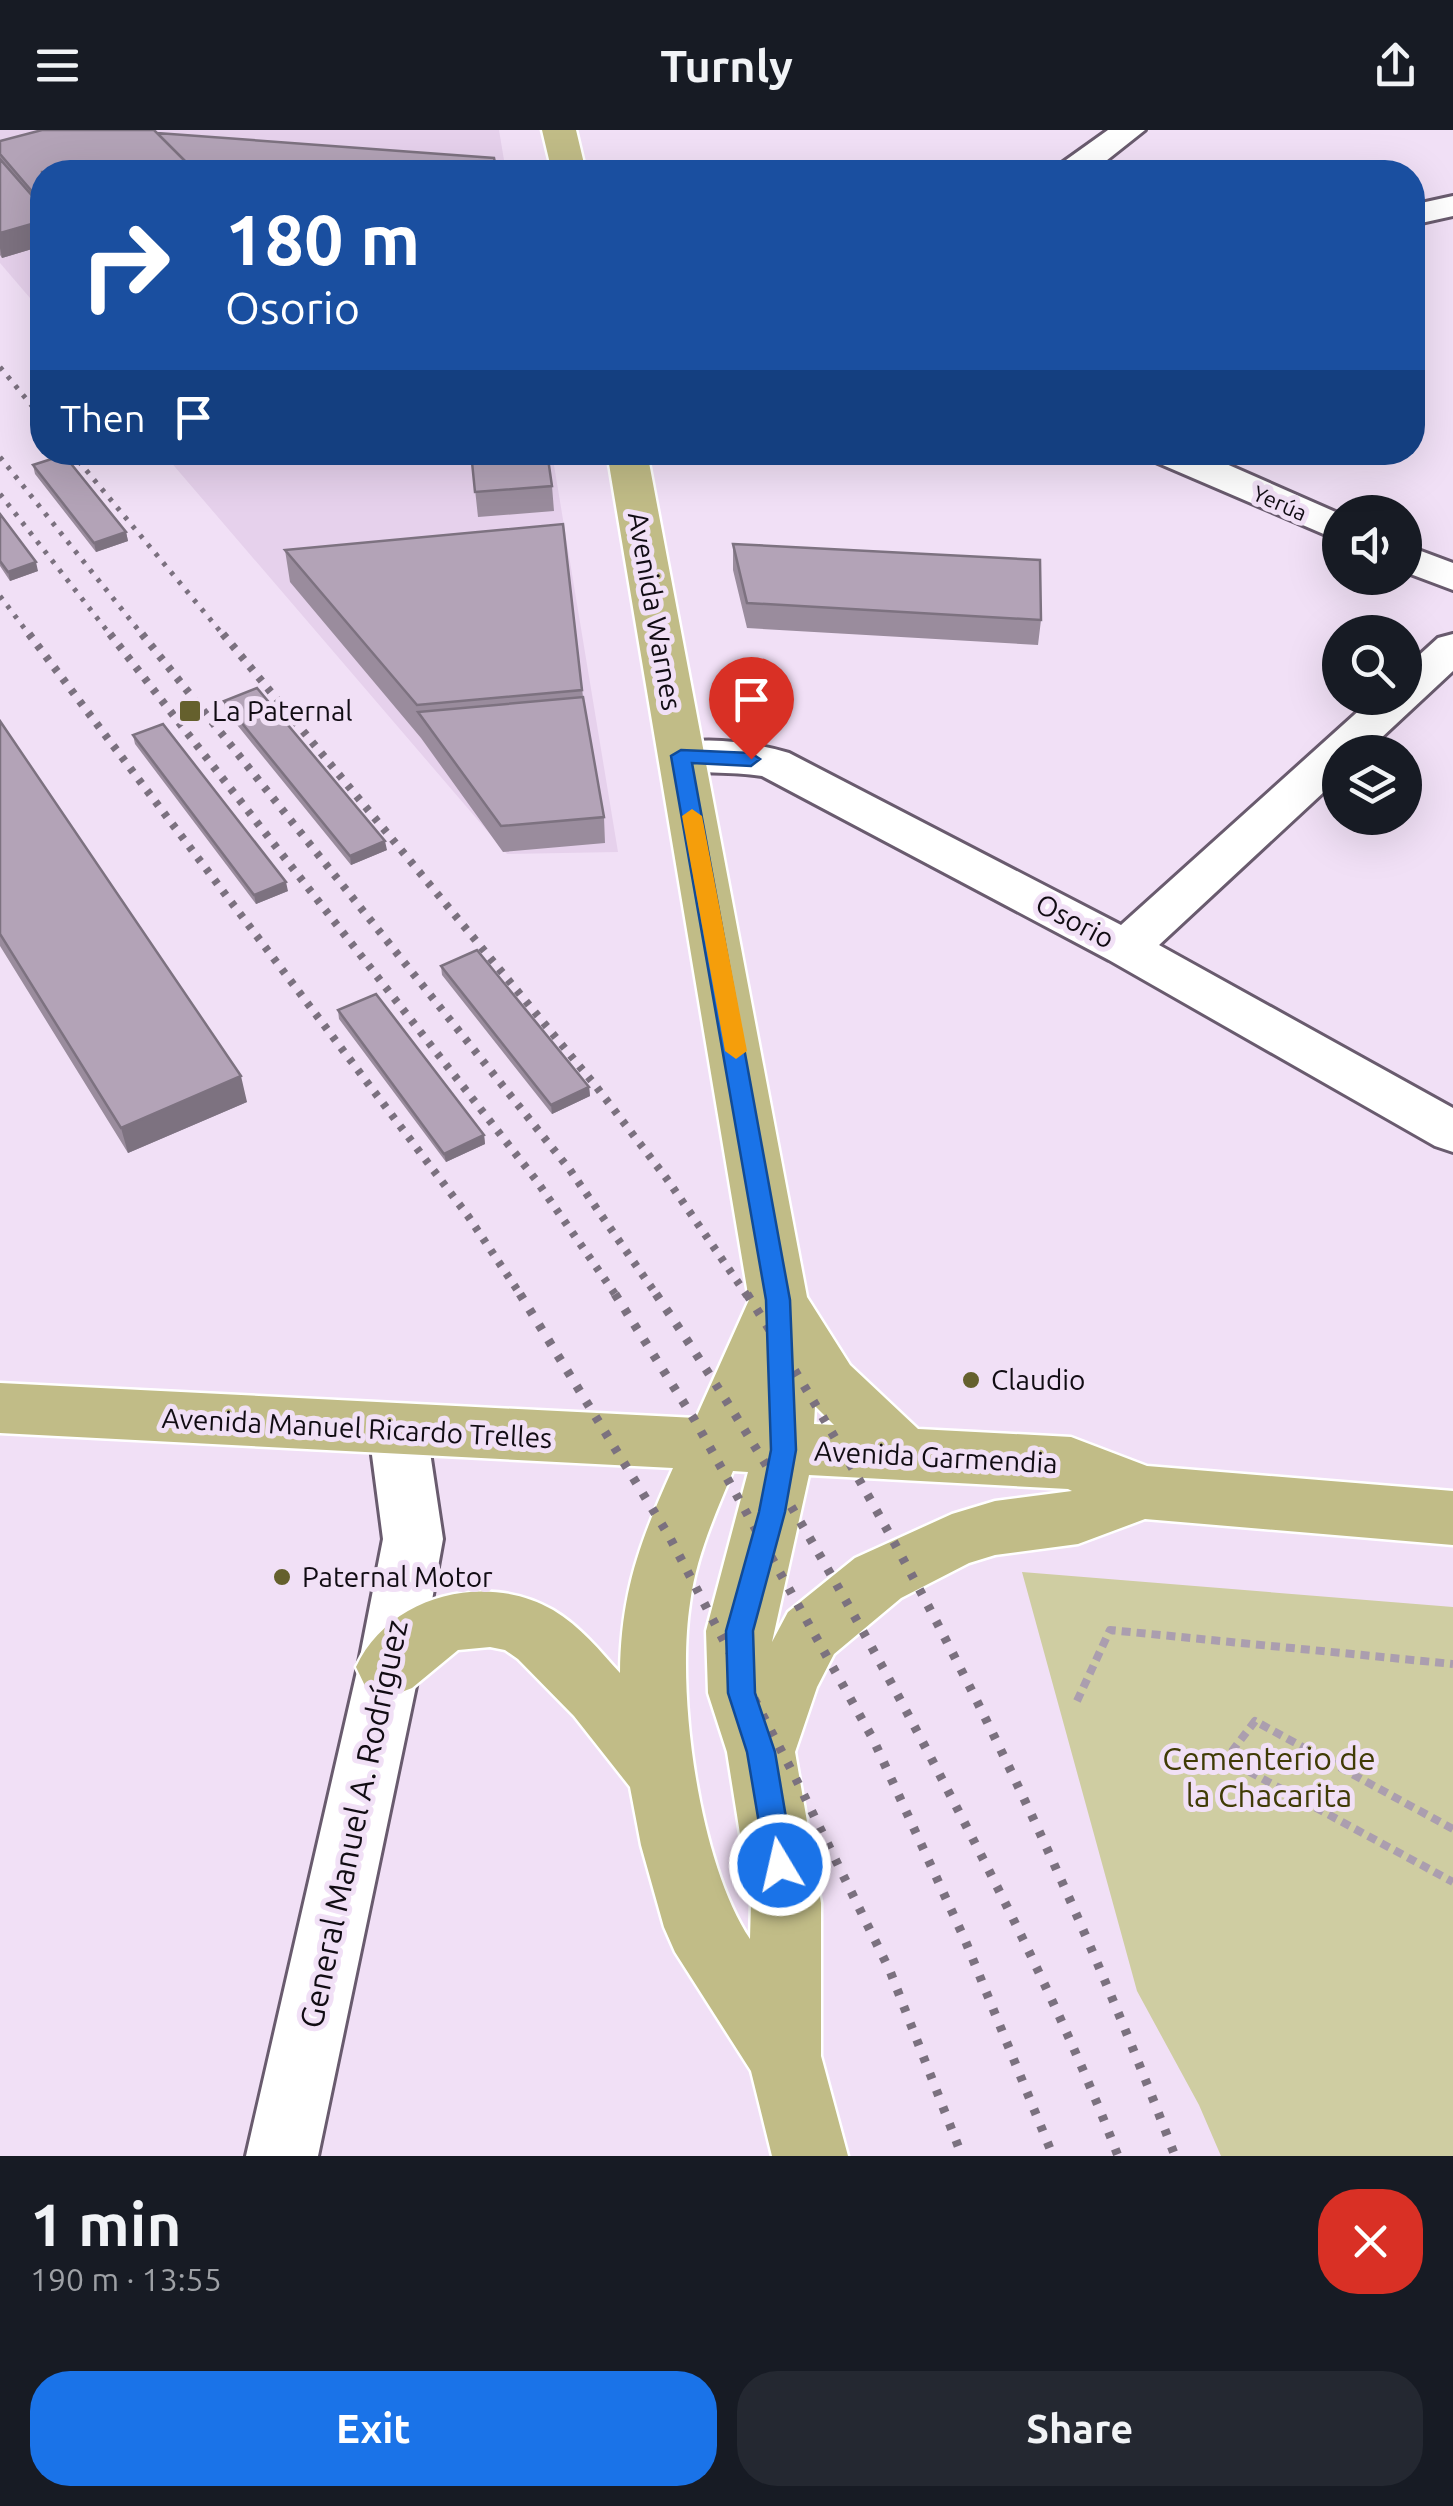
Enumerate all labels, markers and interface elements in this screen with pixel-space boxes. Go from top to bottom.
icon: menu [30,38,85,93]
icon: share [1368,38,1423,93]
text: Turnly [660,40,793,91]
icon: right [60,200,190,330]
text: 180 m [225,200,420,278]
text: Osorio [225,282,360,333]
icon: arrive [166,390,221,445]
text: Then [60,397,146,439]
street label: Yerúa [1249,480,1311,525]
map controls [1322,495,1422,835]
button: sound [1322,495,1422,595]
street label: Avenida Warnes [623,509,688,712]
button: search [1322,615,1422,715]
pin [709,657,794,760]
icon: arrive [724,672,779,727]
place label: La Paternal [212,695,353,726]
marker: La Paternal [177,698,203,724]
button: layers [1322,735,1422,835]
street label: Osorio [1031,887,1120,954]
place label: Claudio [991,1364,1086,1395]
marker: Claudio [960,1369,982,1391]
street label: Avenida Manuel Ricardo Trelles [161,1402,553,1453]
street label: Avenida Garmendia [814,1435,1058,1478]
place label: Paternal Motor [302,1561,493,1592]
marker: Paternal Motor [271,1566,293,1588]
street label: General Manuel A. Rodríguez [292,1616,414,2031]
park label: Cementerio de la Chacarita [1162,1740,1376,1813]
position arrow [728,1813,832,1917]
button: close [1318,2189,1423,2294]
text: 1 min [30,2190,182,2257]
text: 190 m · 13:55 [30,2261,222,2297]
button: Exit [30,2371,717,2486]
button: Share [737,2371,1423,2486]

